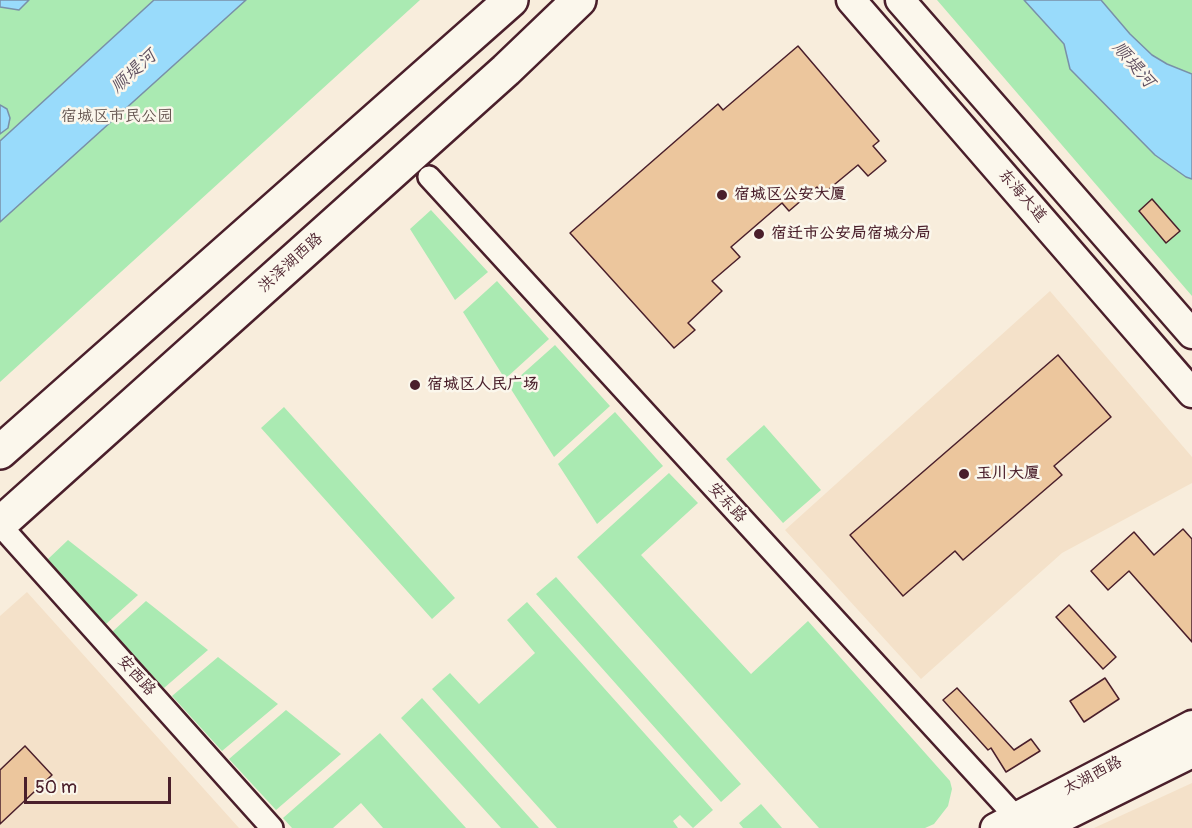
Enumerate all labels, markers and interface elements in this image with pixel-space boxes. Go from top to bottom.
water label: 顺堤河 [1107,38,1159,92]
water label: 顺堤河 [107,46,161,98]
park label: 宿城区市民公园 [61,107,173,127]
street label: 东海大道 [994,166,1050,226]
place label: 宿城区公安大厦 [734,185,846,205]
marker: 宿城区公安大厦 [715,188,729,202]
place label: 宿迁市公安局宿城分局 [771,224,931,244]
marker: 宿迁市公安局宿城分局 [752,227,766,241]
street label: 洪泽湖西路 [255,229,327,297]
place label: 宿城区人民广场 [427,375,539,395]
marker: 宿城区人民广场 [408,378,422,392]
place label: 玉川大厦 [976,464,1040,484]
marker: 玉川大厦 [957,467,971,481]
street label: 安东路 [704,479,750,527]
street label: 安西路 [113,652,159,700]
street label: 太湖西路 [1060,753,1126,799]
scale bar [27,765,174,803]
text: 50 m [35,776,77,799]

